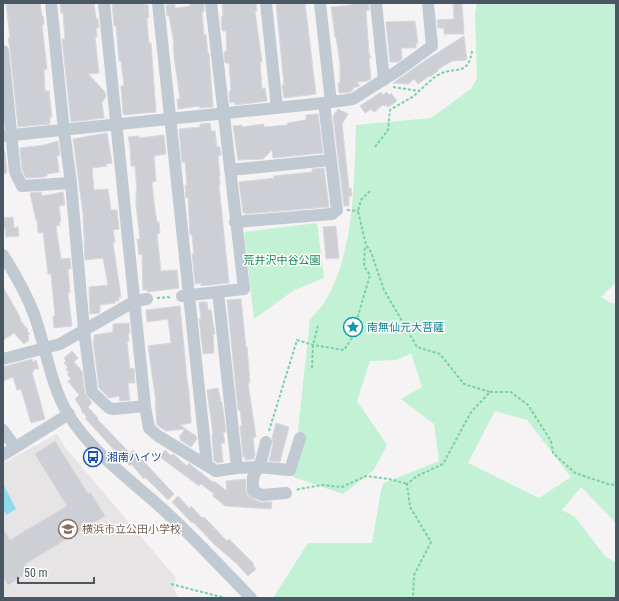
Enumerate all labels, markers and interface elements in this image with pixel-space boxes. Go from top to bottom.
park label: 荒井沢中谷公園 [244,254,321,267]
place icon: 南無仙元大菩薩 [342,316,364,338]
place label: 南無仙元大菩薩 [367,321,444,334]
bus stop icon: 湘南ハイツ [82,446,104,468]
place label: 湘南ハイツ [107,451,162,464]
school or university icon: 横浜市立公田小学校 [57,518,79,540]
place label: 横浜市立公田小学校 [82,523,181,536]
scale bar [18,559,94,585]
text: 50 m [24,566,48,580]

